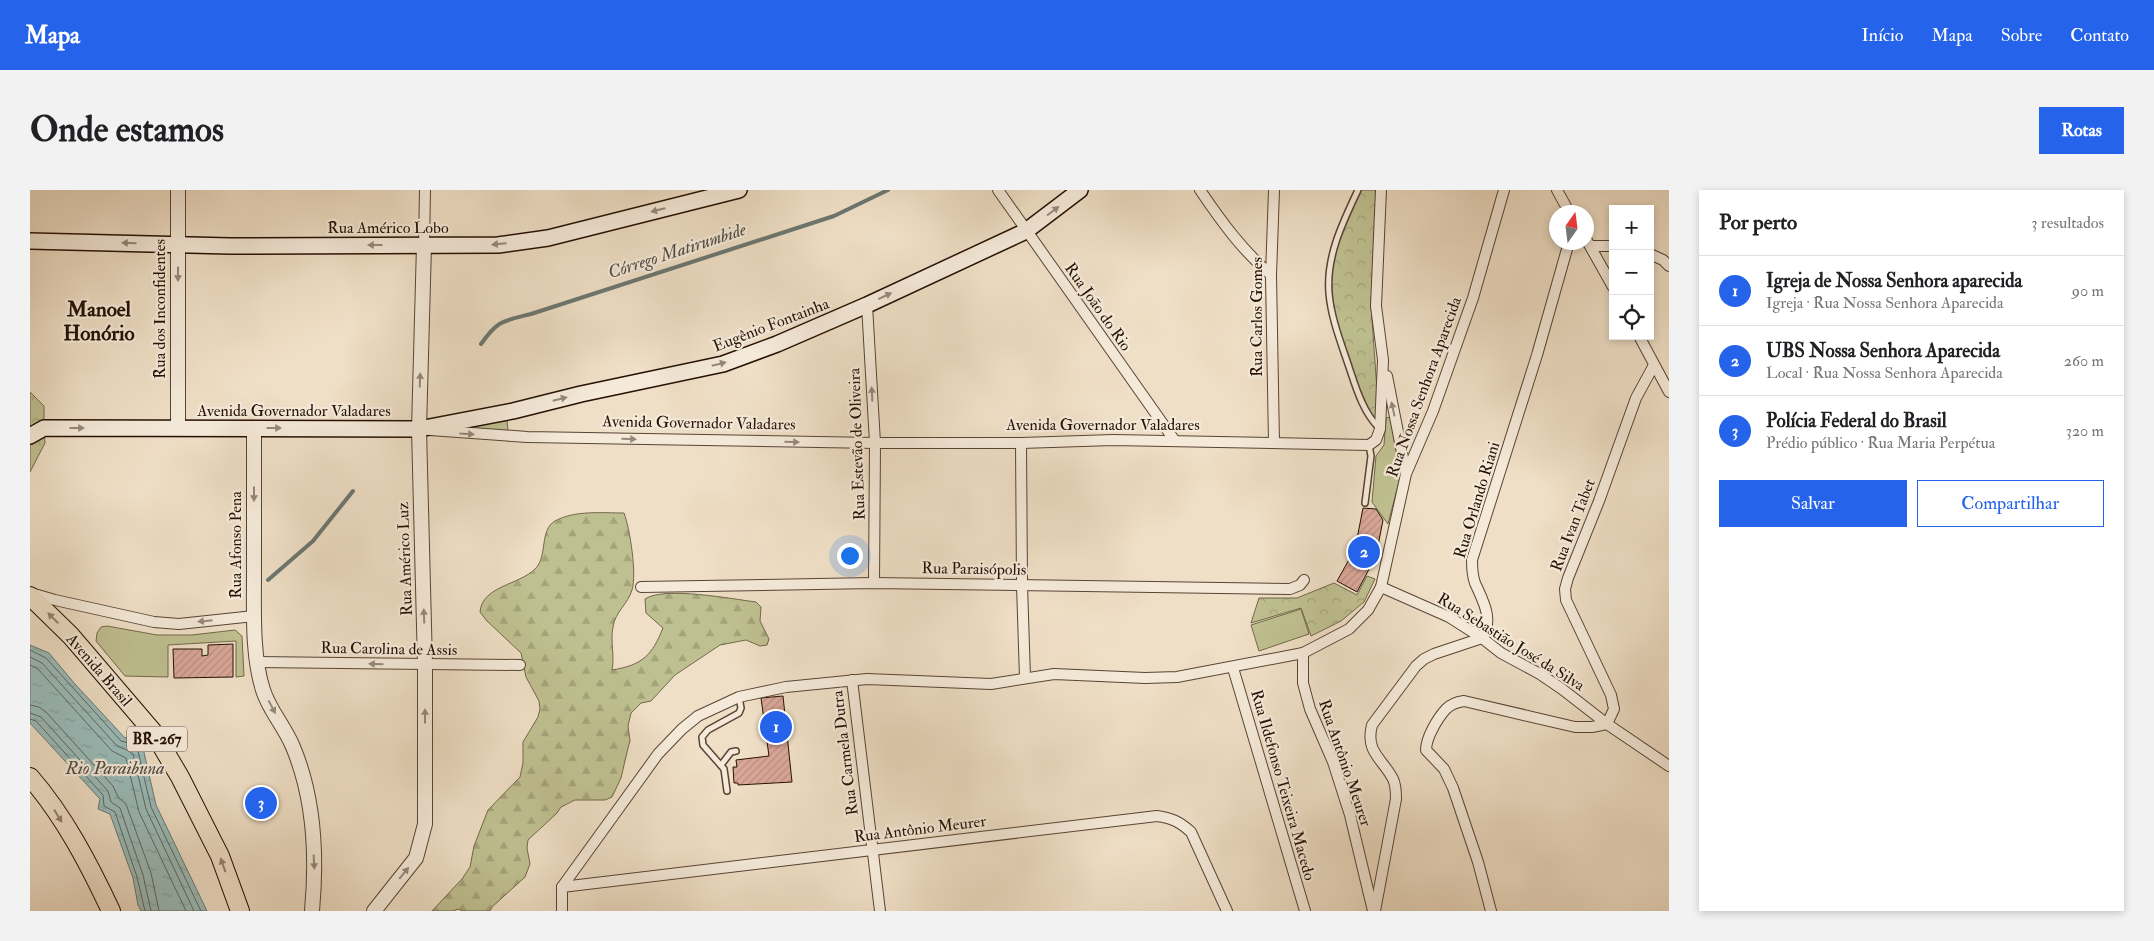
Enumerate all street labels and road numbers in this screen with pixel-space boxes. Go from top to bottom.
street label: Rua Américo Lobo [327,218,449,238]
street label: Rua dos Inconfidentes [150,239,170,379]
street label: Rua Carlos Gomes [1247,257,1267,377]
street label: Rua João do Rio [1059,259,1136,356]
street label: Eugênio Fontainha [710,294,832,356]
street label: Rua Nossa Senhora Aparecida [1382,294,1467,480]
street label: Rua Estevão de Oliveira [844,367,870,520]
street label: Avenida Governador Valadares [196,401,391,421]
street label: Avenida Governador Valadares [601,411,796,435]
street label: Avenida Governador Valadares [1005,415,1200,435]
street label: Rua Orlando Riani [1450,439,1504,561]
street label: Rua Ivan Tabet [1546,476,1600,574]
street label: Rua Afonso Pena [226,491,246,599]
street label: Rua Américo Luz [393,501,417,616]
street label: Rua Paraisópolis [922,558,1026,581]
street label: Rua Sebastião José da Silva [1433,589,1589,697]
street label: Avenida Brasil [61,629,136,711]
street label: Rua Carolina de Assis [321,638,457,660]
street label: Rua Ildefonso Teixeira Macedo [1246,687,1320,883]
street label: Rua Carmela Dutra [827,689,863,817]
street label: Rua Antônio Meurer [1314,697,1376,829]
road number: BR-267 [127,726,187,752]
street label: Rua Antônio Meurer [853,811,987,847]

